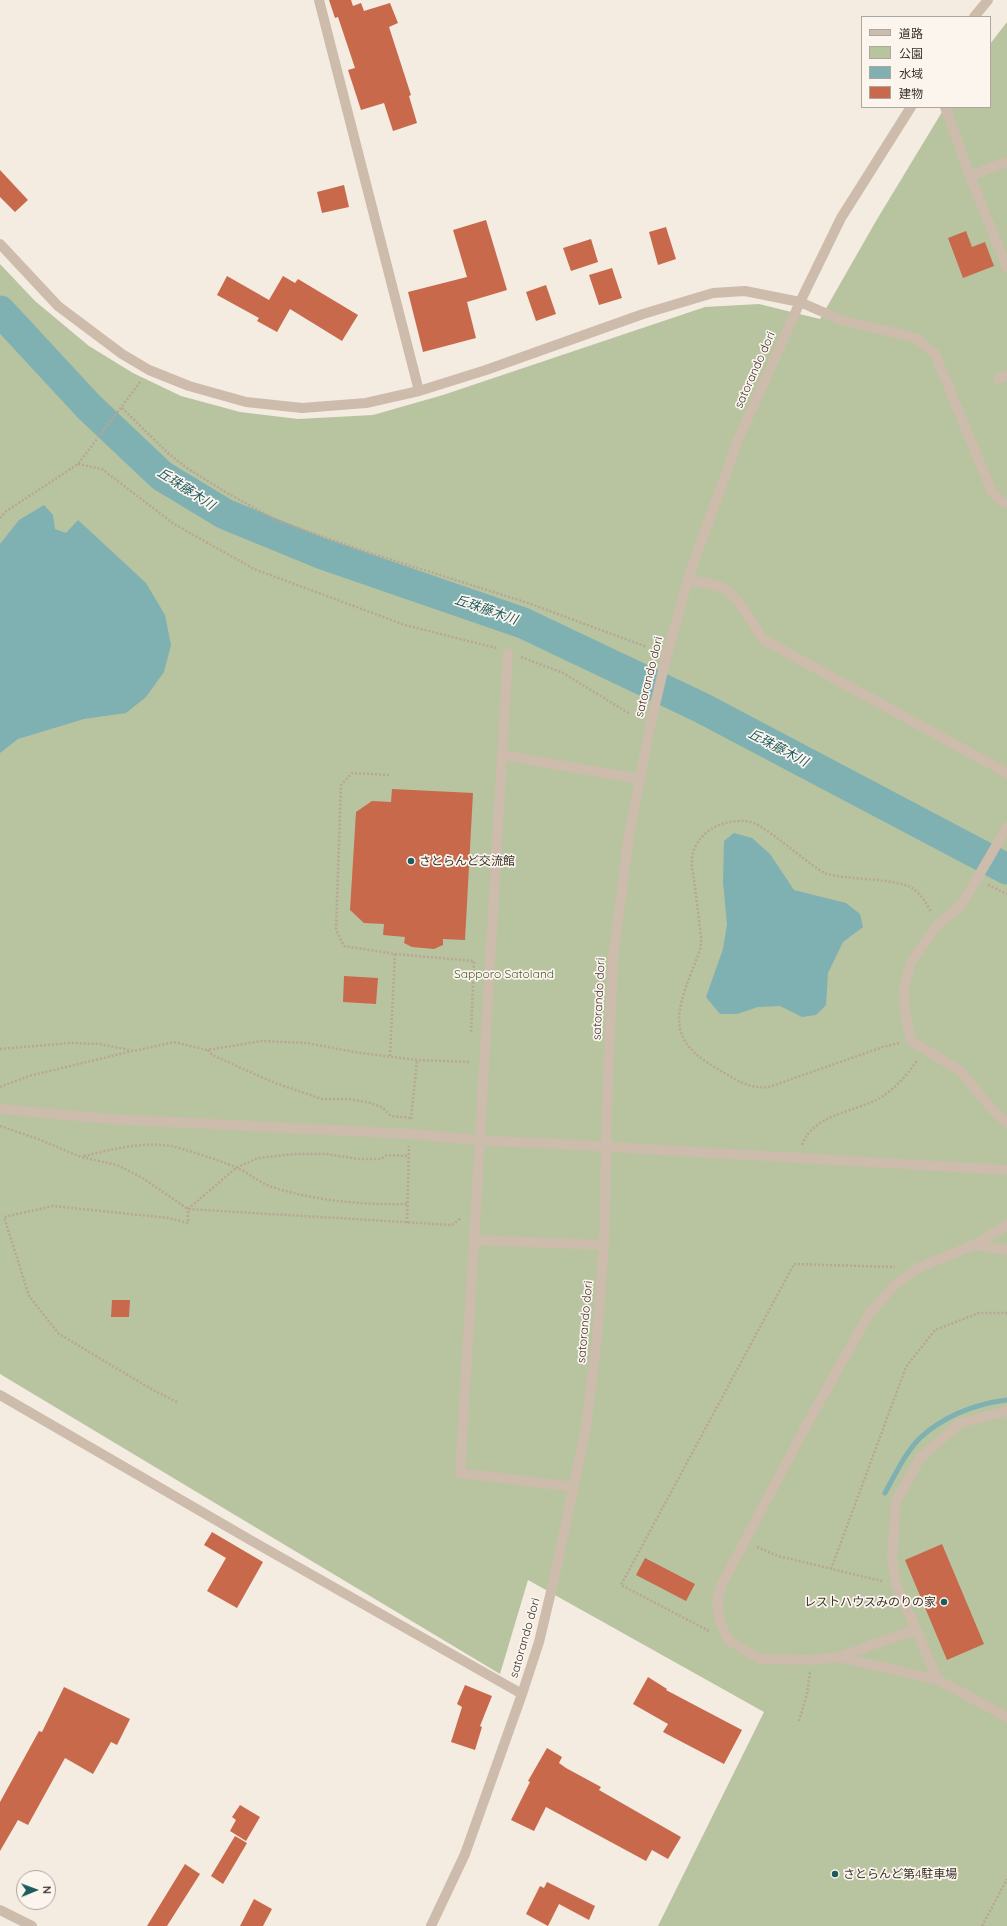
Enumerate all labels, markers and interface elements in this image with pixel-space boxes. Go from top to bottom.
legend [861,16,991,108]
text: 道路 [899,26,923,41]
text: 公園 [899,46,923,61]
text: 水域 [899,66,923,81]
text: 建物 [899,86,923,101]
street label: satorando dori [732,329,778,411]
water label: 丘珠藤木川 [154,465,218,513]
water label: 丘珠藤木川 [453,592,519,628]
street label: satorando dori [632,635,666,719]
water label: 丘珠藤木川 [746,726,810,770]
place label: さとらんど交流館 [419,854,515,868]
marker: さとらんど交流館 [406,856,416,866]
street label: satorando dori [590,957,608,1041]
park label: Sapporo Satoland [454,967,554,981]
street label: satorando dori [574,1280,596,1364]
place label: レストハウスみのりの家 [804,1595,936,1609]
street label: satorando dori [507,1596,543,1680]
marker: レストハウスみのりの家 [939,1597,949,1607]
place label: さとらんど第4駐車場 [843,1867,957,1881]
marker: さとらんど第4駐車場 [830,1869,840,1879]
north arrow [16,1870,56,1910]
text: N [40,1886,54,1894]

